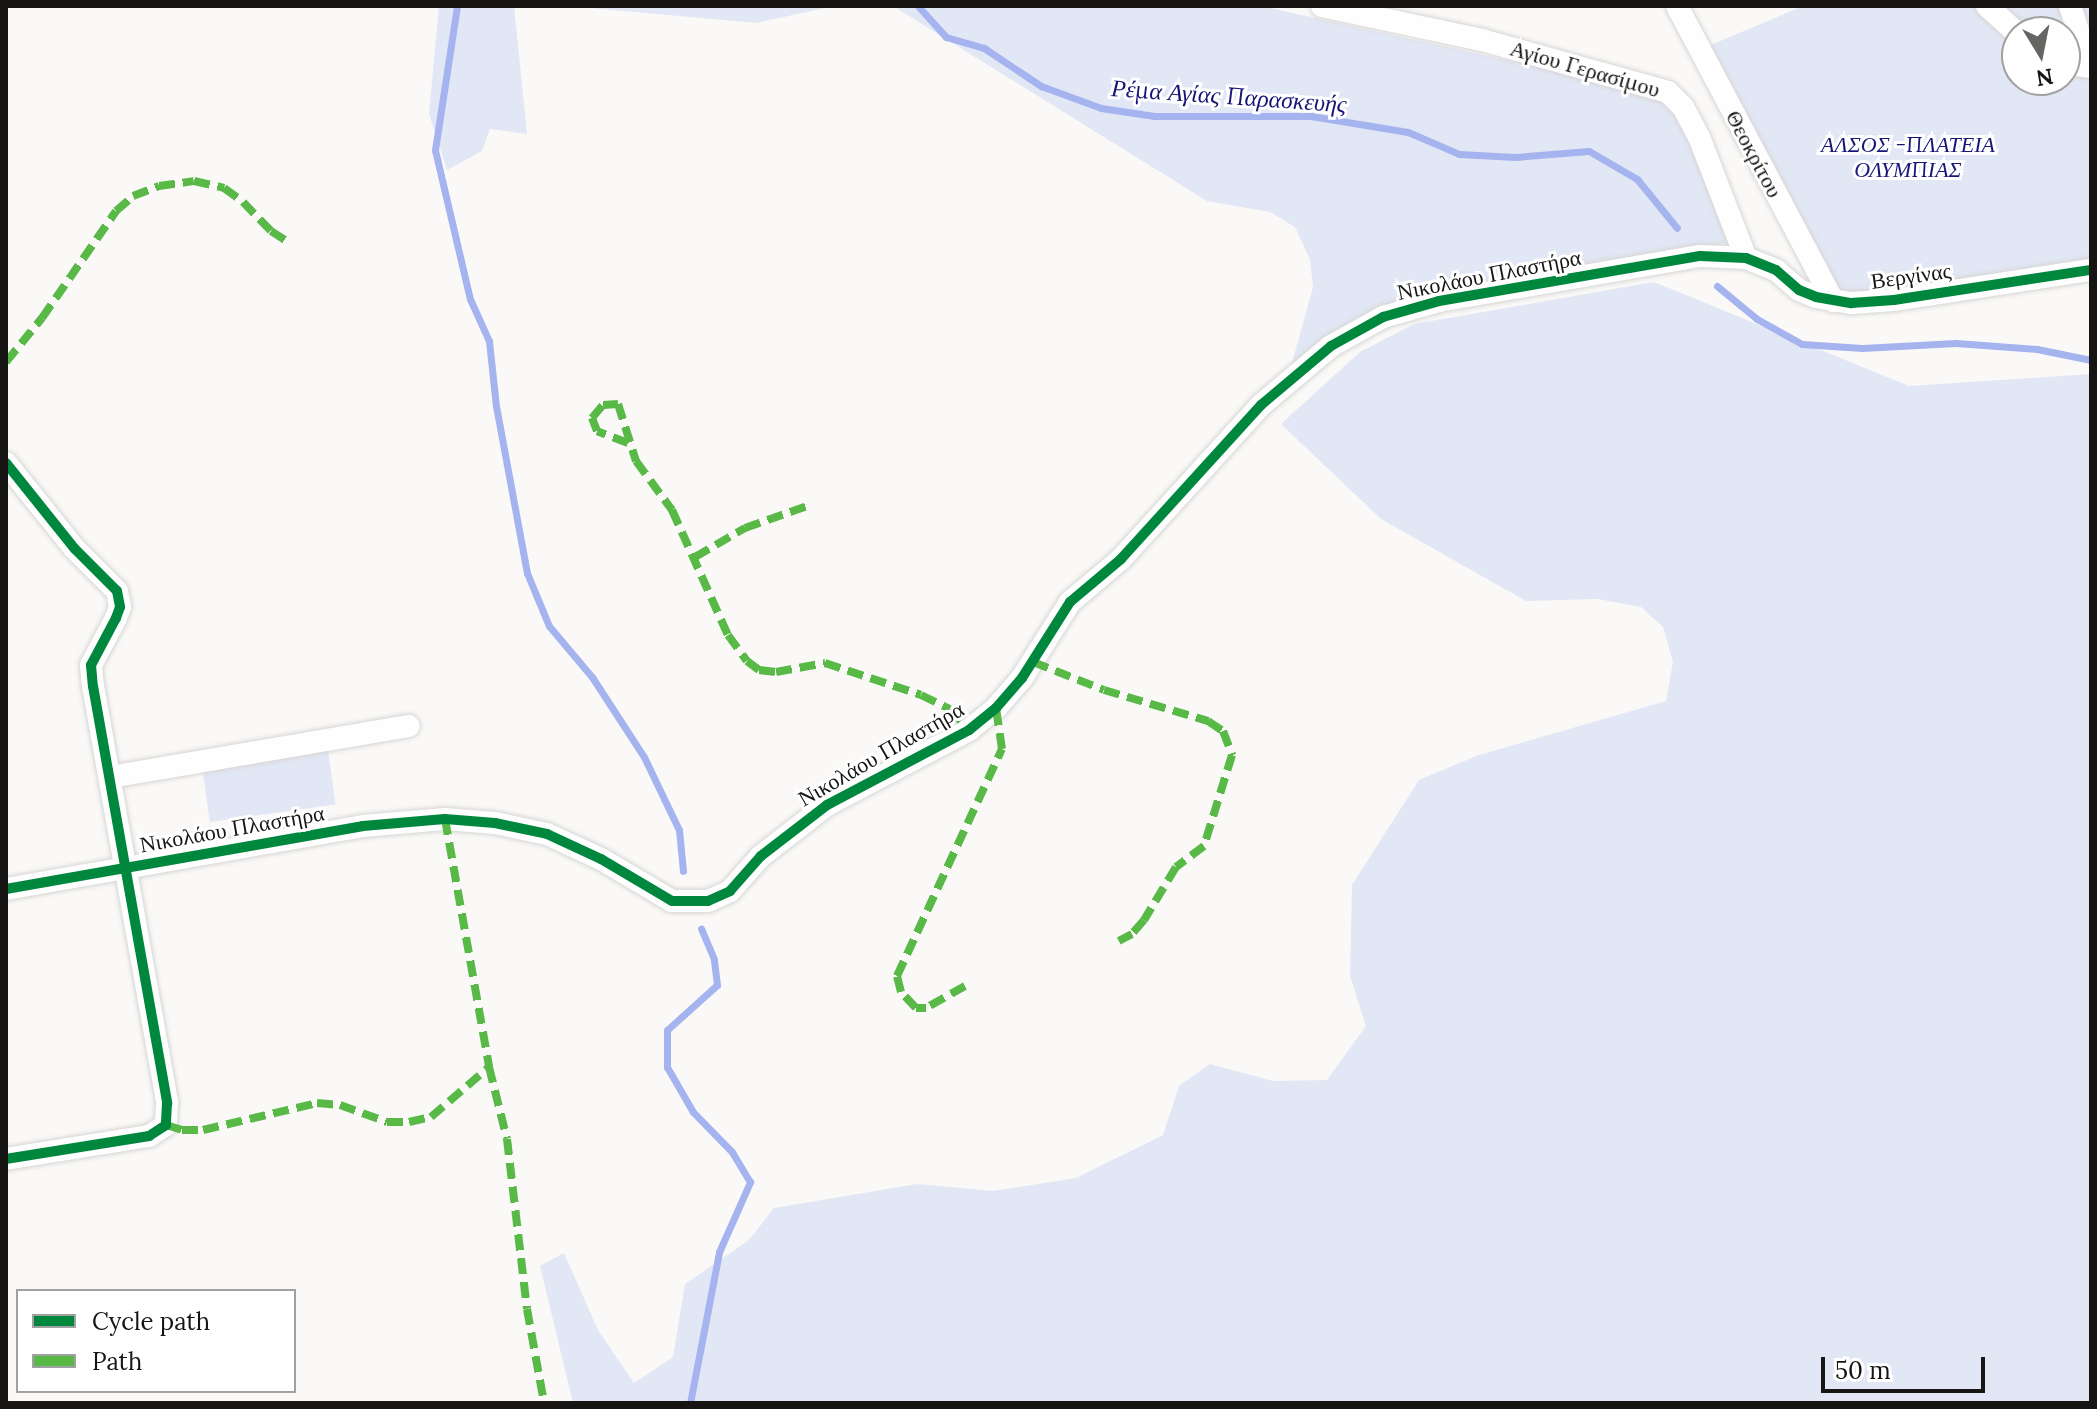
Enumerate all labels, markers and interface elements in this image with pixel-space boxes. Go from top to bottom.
north arrow [2001,16,2081,96]
street label: Αγίου Γερασίμου [1507,35,1663,103]
text: N [2034,62,2056,93]
water label: Ρέμα Αγίας Παρασκευής [1110,73,1348,119]
street label: Θεοκρίτου [1720,106,1788,202]
park label: ΑΛΣΟΣ -ΠΛΑΤΕΙΑ ΟΛΥΜΠΙΑΣ [1821,131,1995,182]
street label: Νικολάου Πλαστήρα [1395,244,1583,306]
street label: Βεργίνας [1869,257,1953,295]
street label: Νικολάου Πλαστήρα [793,696,969,812]
street label: Νικολάου Πλαστήρα [138,800,326,858]
legend [16,1289,296,1393]
text: Cycle path [92,1306,210,1337]
scale bar [1825,1341,1989,1391]
text: Path [92,1346,142,1377]
text: 50 m [1835,1355,1891,1386]

